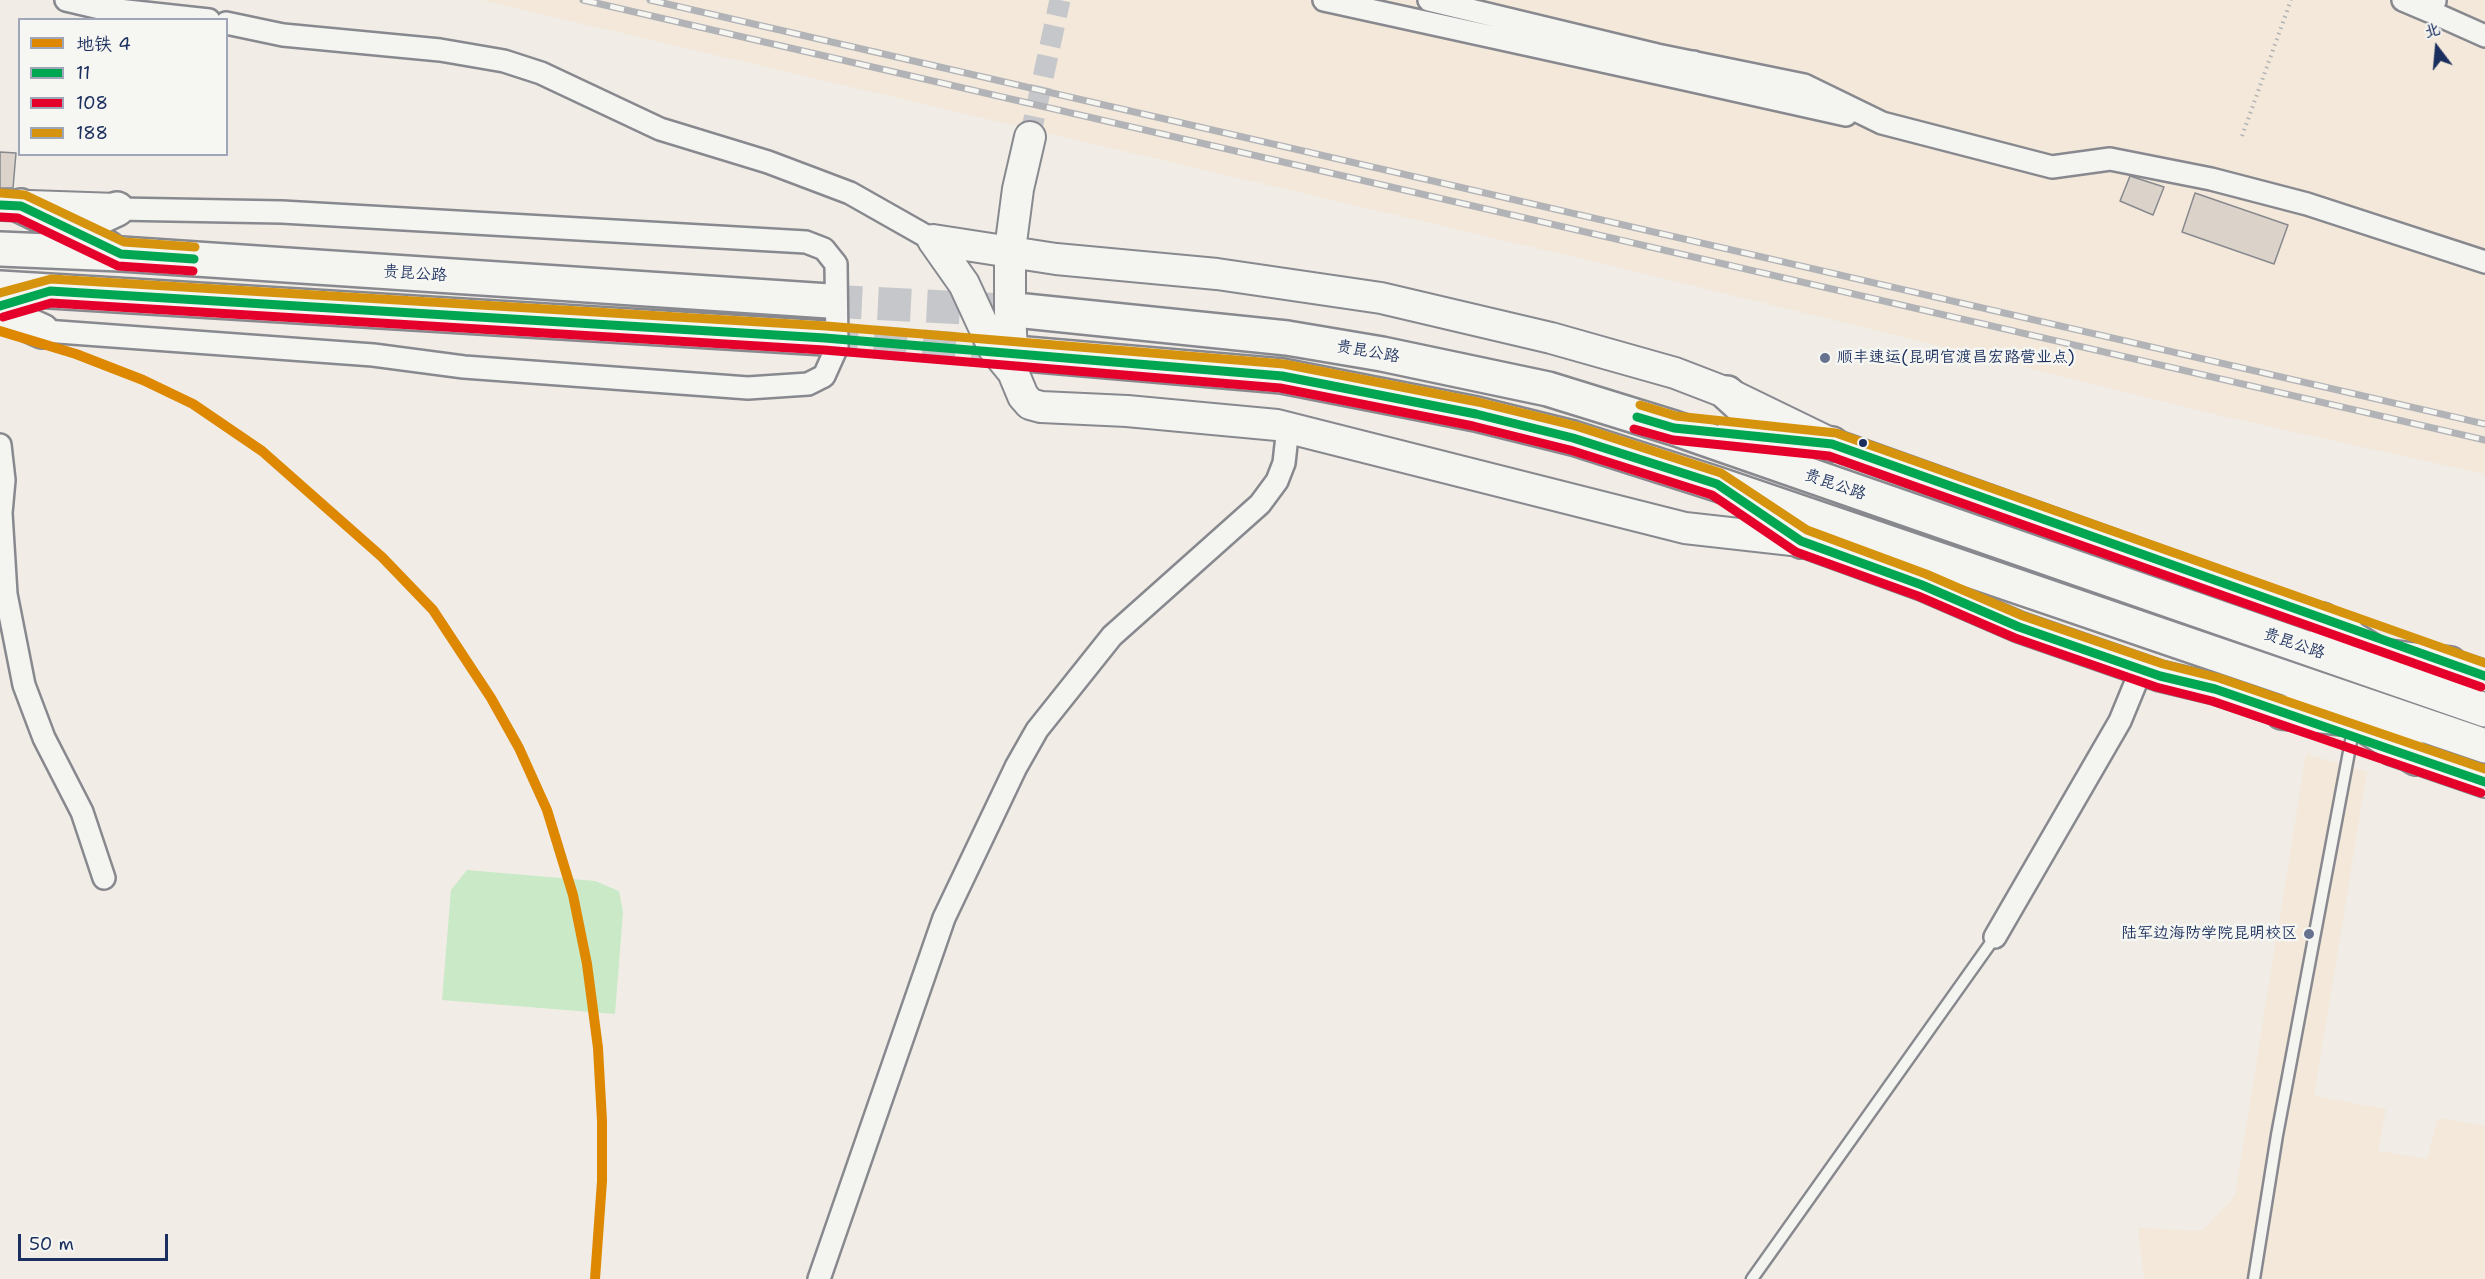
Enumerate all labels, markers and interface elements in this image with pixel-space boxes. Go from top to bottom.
legend [18,18,228,156]
north arrow [2407,18,2467,78]
text: 北 [2421,18,2442,43]
text: 地铁 4 [76,32,131,56]
text: 11 [76,61,90,85]
text: 108 [76,91,108,115]
text: 188 [76,121,108,145]
street label: 贵昆公路 [382,262,448,286]
street label: 贵昆公路 [1335,337,1401,367]
place label: 顺丰速运(昆明官渡昌宏路营业点) [1837,348,2075,368]
marker: 顺丰速运(昆明官渡昌宏路营业点) [1818,351,1832,365]
unlabelled marker [1857,437,1869,449]
street label: 贵昆公路 [1802,466,1868,504]
street label: 贵昆公路 [2261,625,2327,663]
place label: 陆军边海防学院昆明校区 [2121,924,2297,944]
marker: 陆军边海防学院昆明校区 [2302,927,2316,941]
scale bar [21,1222,171,1260]
text: 50 m [29,1232,74,1256]

